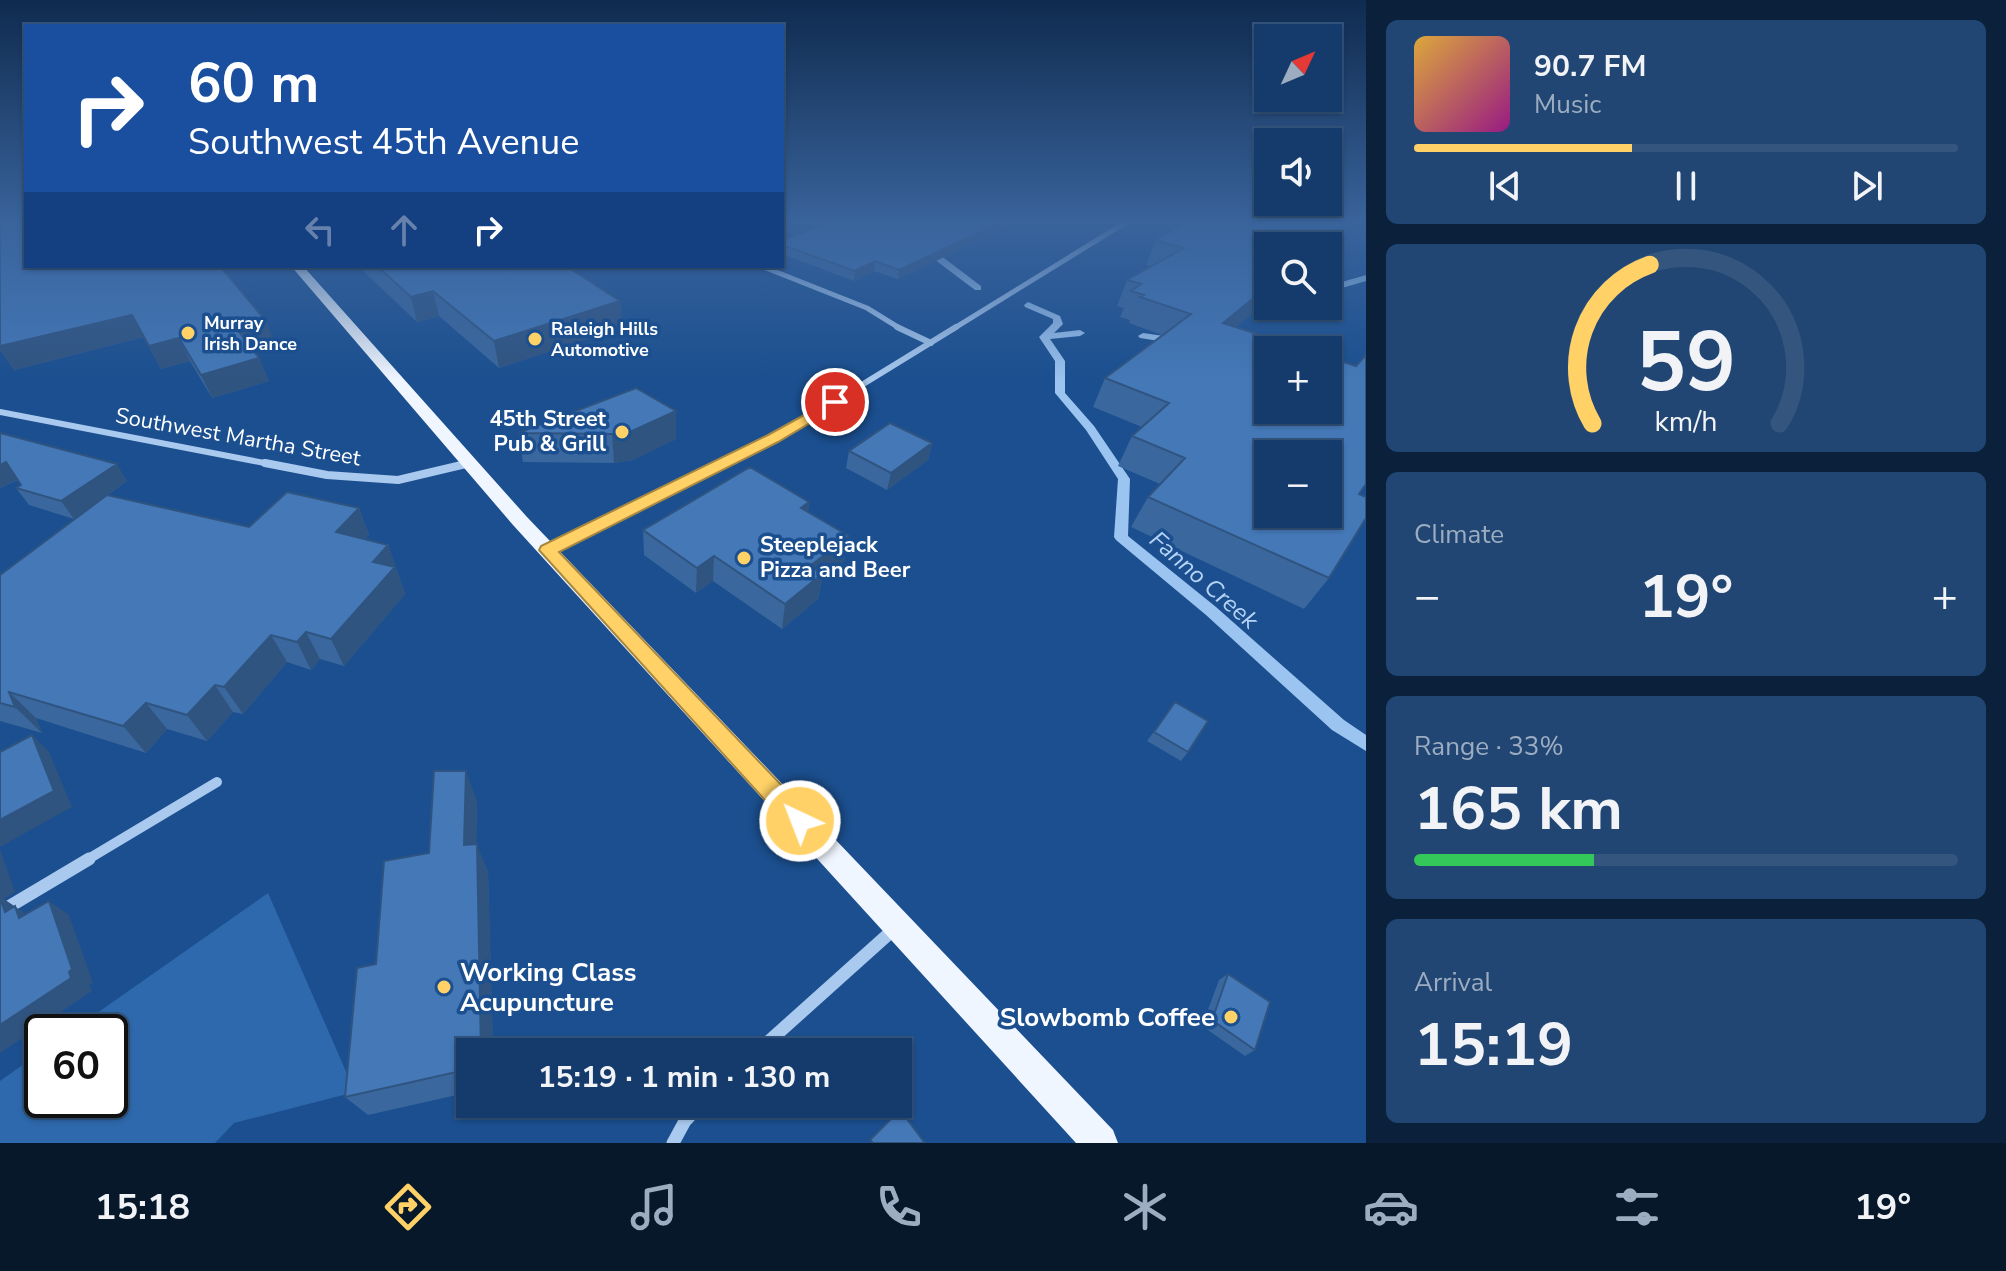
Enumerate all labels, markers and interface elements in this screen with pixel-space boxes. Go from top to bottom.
north arrow [1254,24,1342,112]
map controls [1254,24,1342,528]
text: 60 m [188,45,319,122]
text: 90.7 FM [1534,46,1646,87]
icon: right [56,56,160,160]
text: Music [1534,87,1601,122]
text: Southwest 45th Avenue [188,118,579,167]
button: sound [1254,128,1342,216]
icon: previous [1483,164,1527,208]
icon: pause [1664,164,1708,208]
icon: next [1845,164,1889,208]
icon: left [298,208,342,252]
icon: ahead [382,208,426,252]
icon: right [466,208,510,252]
button: search [1254,232,1342,320]
text: 59 [1636,305,1736,418]
place label: Murray Irish Dance [204,311,297,356]
place label: Raleigh Hills Automotive [551,317,658,362]
marker: Murray Irish Dance [179,324,197,342]
marker: Raleigh Hills Automotive [526,330,544,348]
button: + [1254,336,1342,424]
pin [801,368,869,436]
icon: arrive [813,380,857,424]
street label: Southwest Martha Street [113,401,363,473]
text: km/h [1655,402,1717,441]
place label: 45th Street Pub & Grill [489,404,607,459]
marker: 45th Street Pub & Grill [613,423,631,441]
button: − [1254,440,1342,528]
text: Climate [1414,517,1504,552]
water label: Fanno Creek [1143,524,1266,637]
place label: Steeplejack Pizza and Beer [760,530,911,585]
marker: Steeplejack Pizza and Beer [735,549,753,567]
text: 19° [1639,556,1733,638]
text: − [1414,567,1440,627]
text: + [1932,567,1958,627]
text: Range · 33% [1414,729,1564,764]
text: 165 km [1414,768,1623,850]
position arrow [758,779,842,863]
place label: Working Class Acupuncture [460,955,637,1020]
text: Arrival [1414,965,1492,1000]
marker: Working Class Acupuncture [435,978,453,996]
place label: Slowbomb Coffee [1000,1000,1215,1035]
text: 15:19 [1414,1004,1573,1086]
marker: Slowbomb Coffee [1222,1008,1240,1026]
speed limit sign: 60 [24,1014,128,1118]
text: 15:19 · 1 min · 130 m [538,1057,830,1098]
icon: directions [380,1179,436,1235]
icon: music [626,1179,682,1235]
icon: phone [871,1179,927,1235]
icon: climate [1117,1179,1173,1235]
icon: car [1363,1179,1419,1235]
icon: filters [1609,1179,1665,1235]
text: 15:18 [95,1183,190,1232]
text: 19° [1854,1183,1911,1232]

